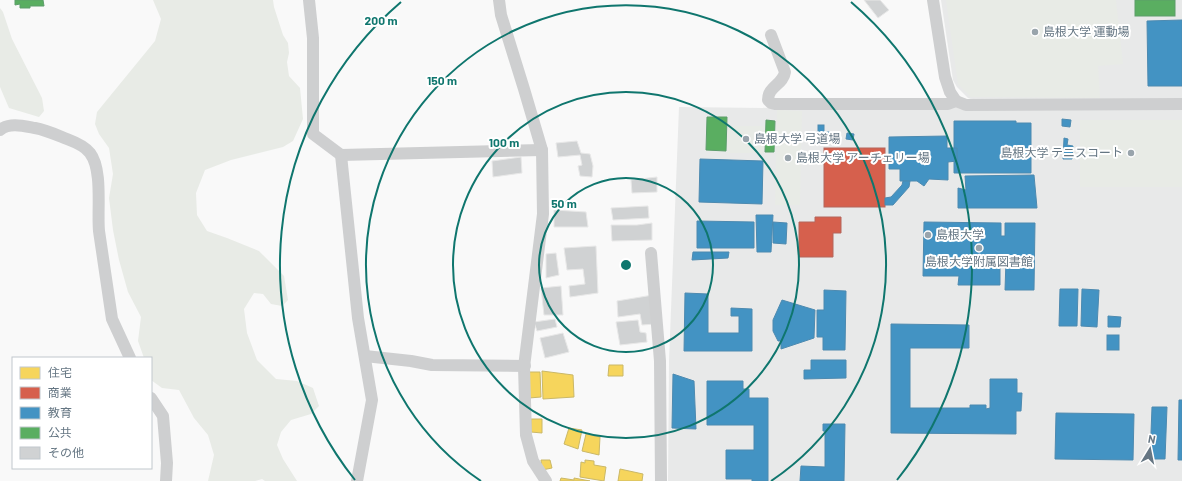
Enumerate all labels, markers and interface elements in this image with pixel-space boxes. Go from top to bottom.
text: 200 m [365,13,397,27]
place label: 島根大学 運動場 [1043,24,1129,38]
marker: 島根大学 運動場 [1030,27,1040,37]
text: 150 m [427,73,457,87]
place label: 島根大学 弓道場 [754,131,840,145]
marker: 島根大学 弓道場 [741,134,751,144]
text: 100 m [489,135,519,149]
place label: 島根大学 テニスコート [1001,145,1123,159]
marker: 島根大学 テニスコート [1126,148,1136,158]
place label: 島根大学 アーチェリー場 [796,150,930,164]
marker: 島根大学 アーチェリー場 [783,153,793,163]
text: 50 m [551,196,577,210]
place label: 島根大学 [936,227,984,241]
marker: 島根大学 [923,230,933,240]
marker: 島根大学附属図書館 [974,243,984,253]
place label: 島根大学附属図書館 [925,254,1033,268]
centre of rings [619,258,633,272]
legend [12,357,152,469]
text: 住宅 [48,365,72,379]
text: 商業 [48,385,72,399]
text: 教育 [48,405,72,419]
text: 公共 [48,425,72,439]
north arrow [1130,429,1170,469]
text: N [1147,432,1157,446]
text: その他 [48,445,84,459]

